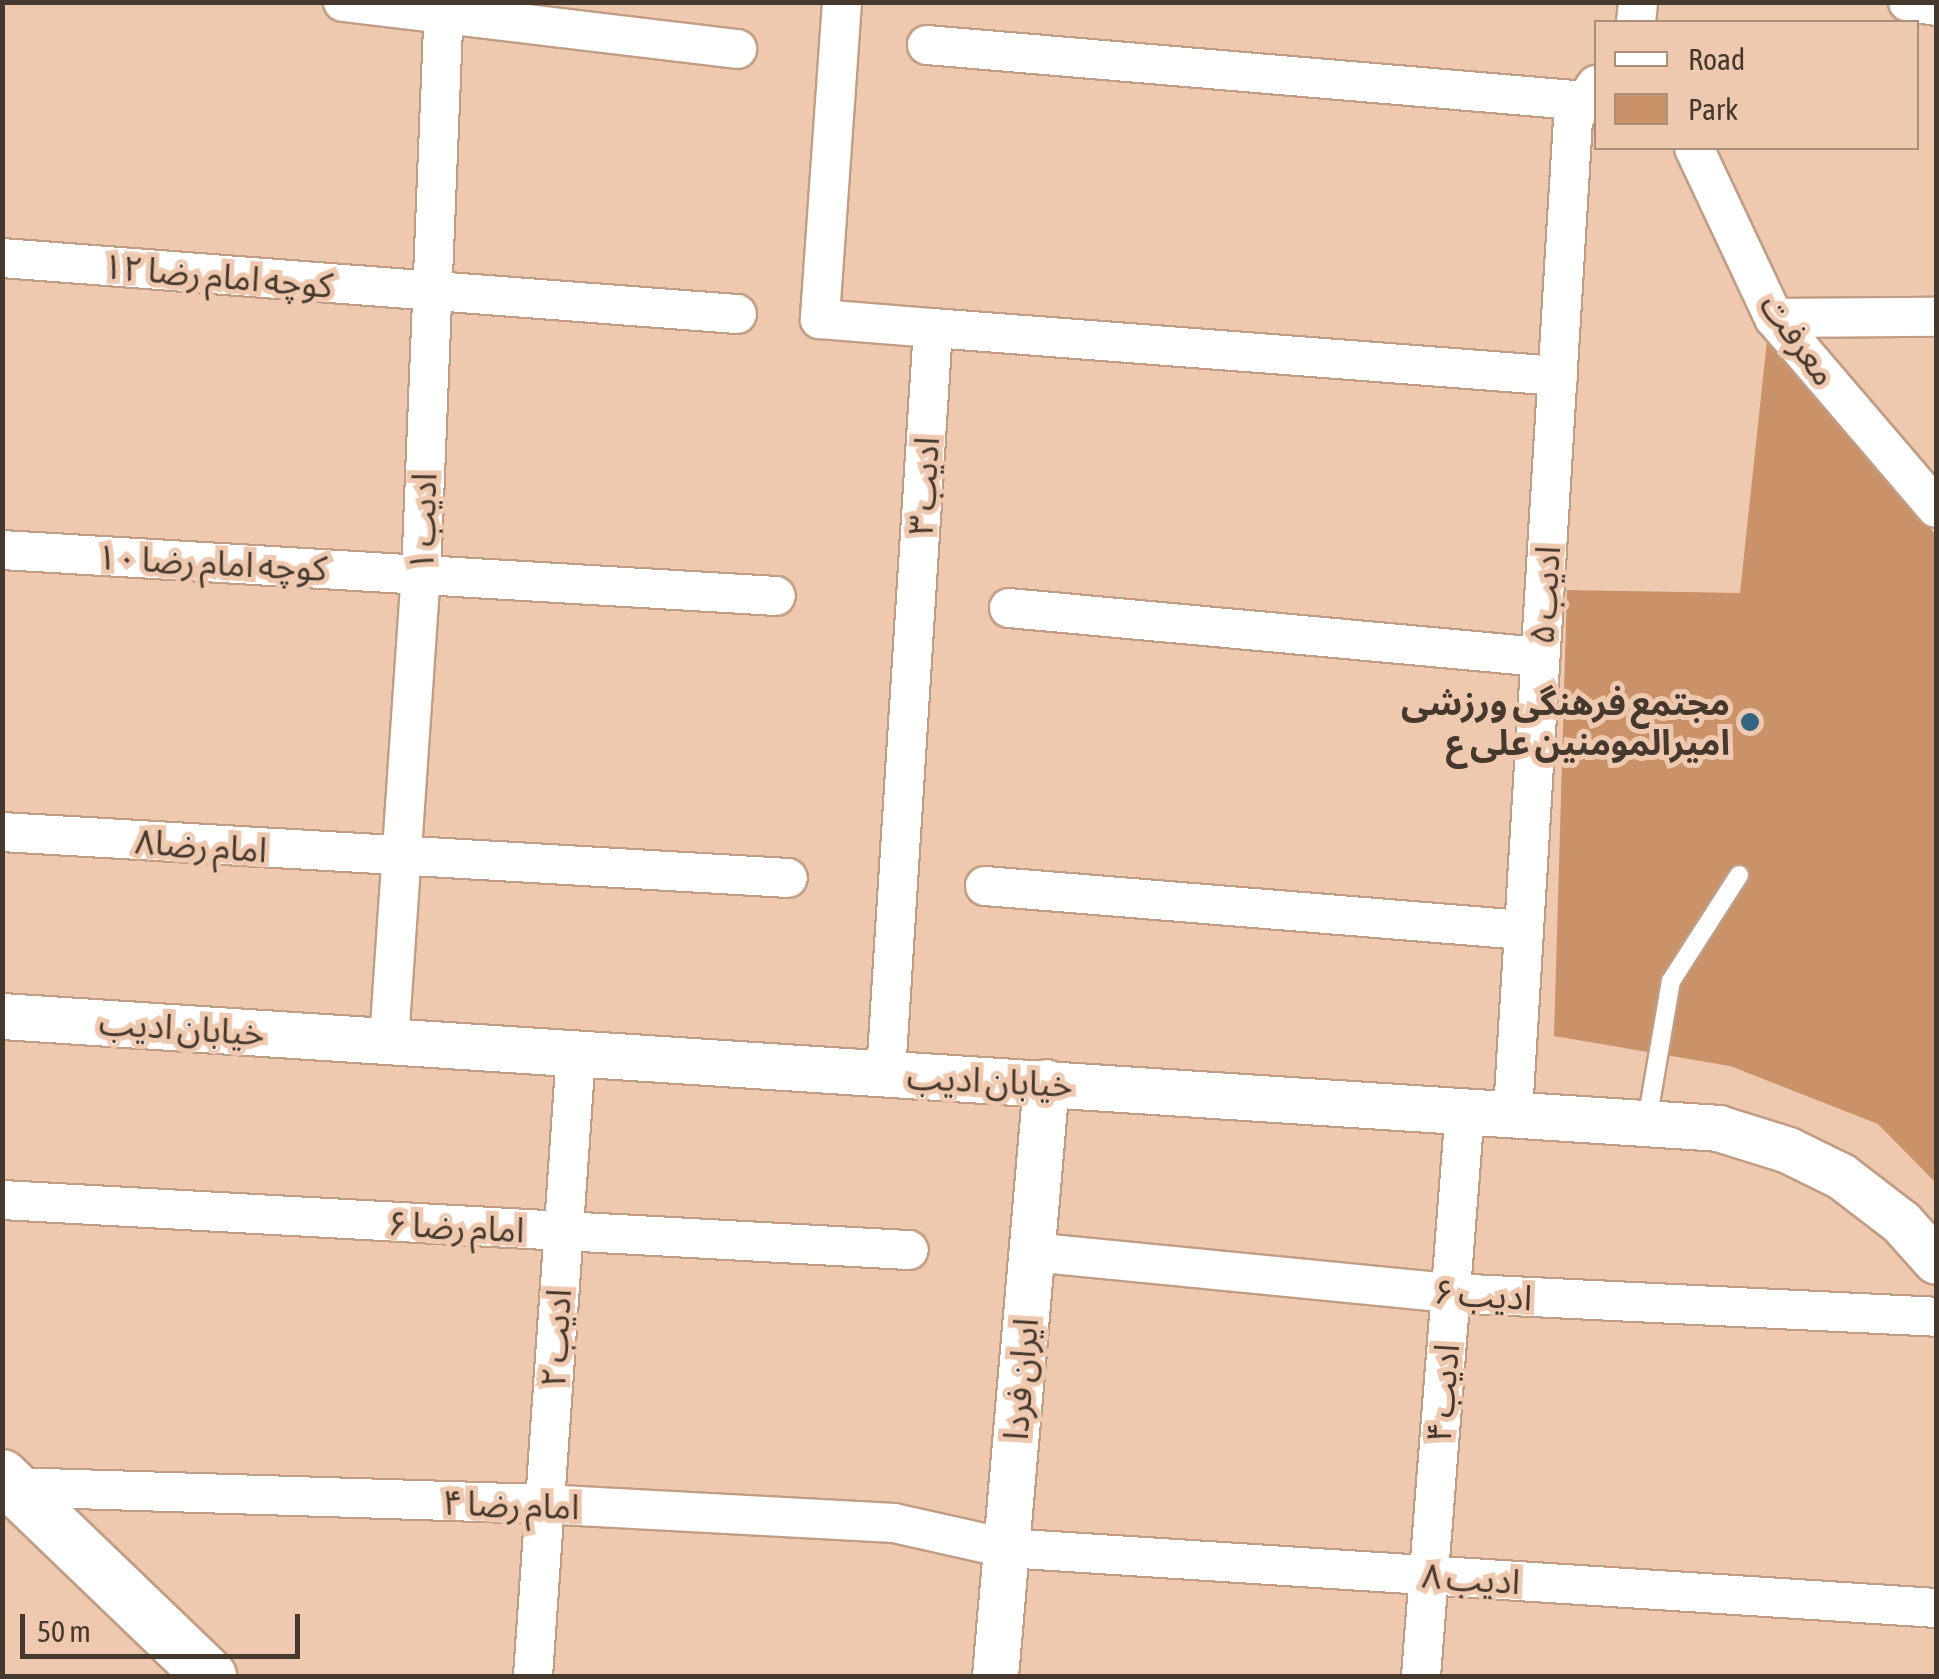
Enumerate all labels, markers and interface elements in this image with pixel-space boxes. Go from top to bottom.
legend [1594,20,1919,150]
text: Road [1688,42,1745,76]
text: Park [1688,92,1738,126]
street label: کوچه امام رضا ۱۲ [101,244,335,306]
street label: معرفت [1752,285,1846,393]
street label: ادیب ۳ [899,435,947,537]
street label: ادیب ۱ [399,472,445,572]
street label: کوچه امام رضا ۱۰ [96,535,328,589]
street label: ادیب ۵ [1520,544,1568,646]
place label: مجتمع فرهنگی ورزشی امیرالمومنین علی ‌ع [1401,681,1730,763]
marker: مجتمع فرهنگی ورزشی امیرالمومنین علی ‌ع [1739,711,1761,733]
street label: امام رضا۸ [134,819,268,871]
street label: خیابان ادیب [98,1000,266,1054]
street label: خیابان ادیب [906,1055,1074,1105]
street label: امام رضا ۶ [386,1201,526,1251]
street label: ادیب ۶ [1432,1270,1534,1318]
street label: ادیب ۲ [531,1287,579,1389]
street label: ایران فردا [994,1316,1046,1442]
street label: ادیب ۴ [1417,1342,1467,1444]
street label: امام رضا ۴ [442,1481,580,1527]
street label: ادیب ۸ [1420,1554,1522,1602]
scale bar [25,1594,305,1656]
text: 50 m [37,1614,91,1648]

